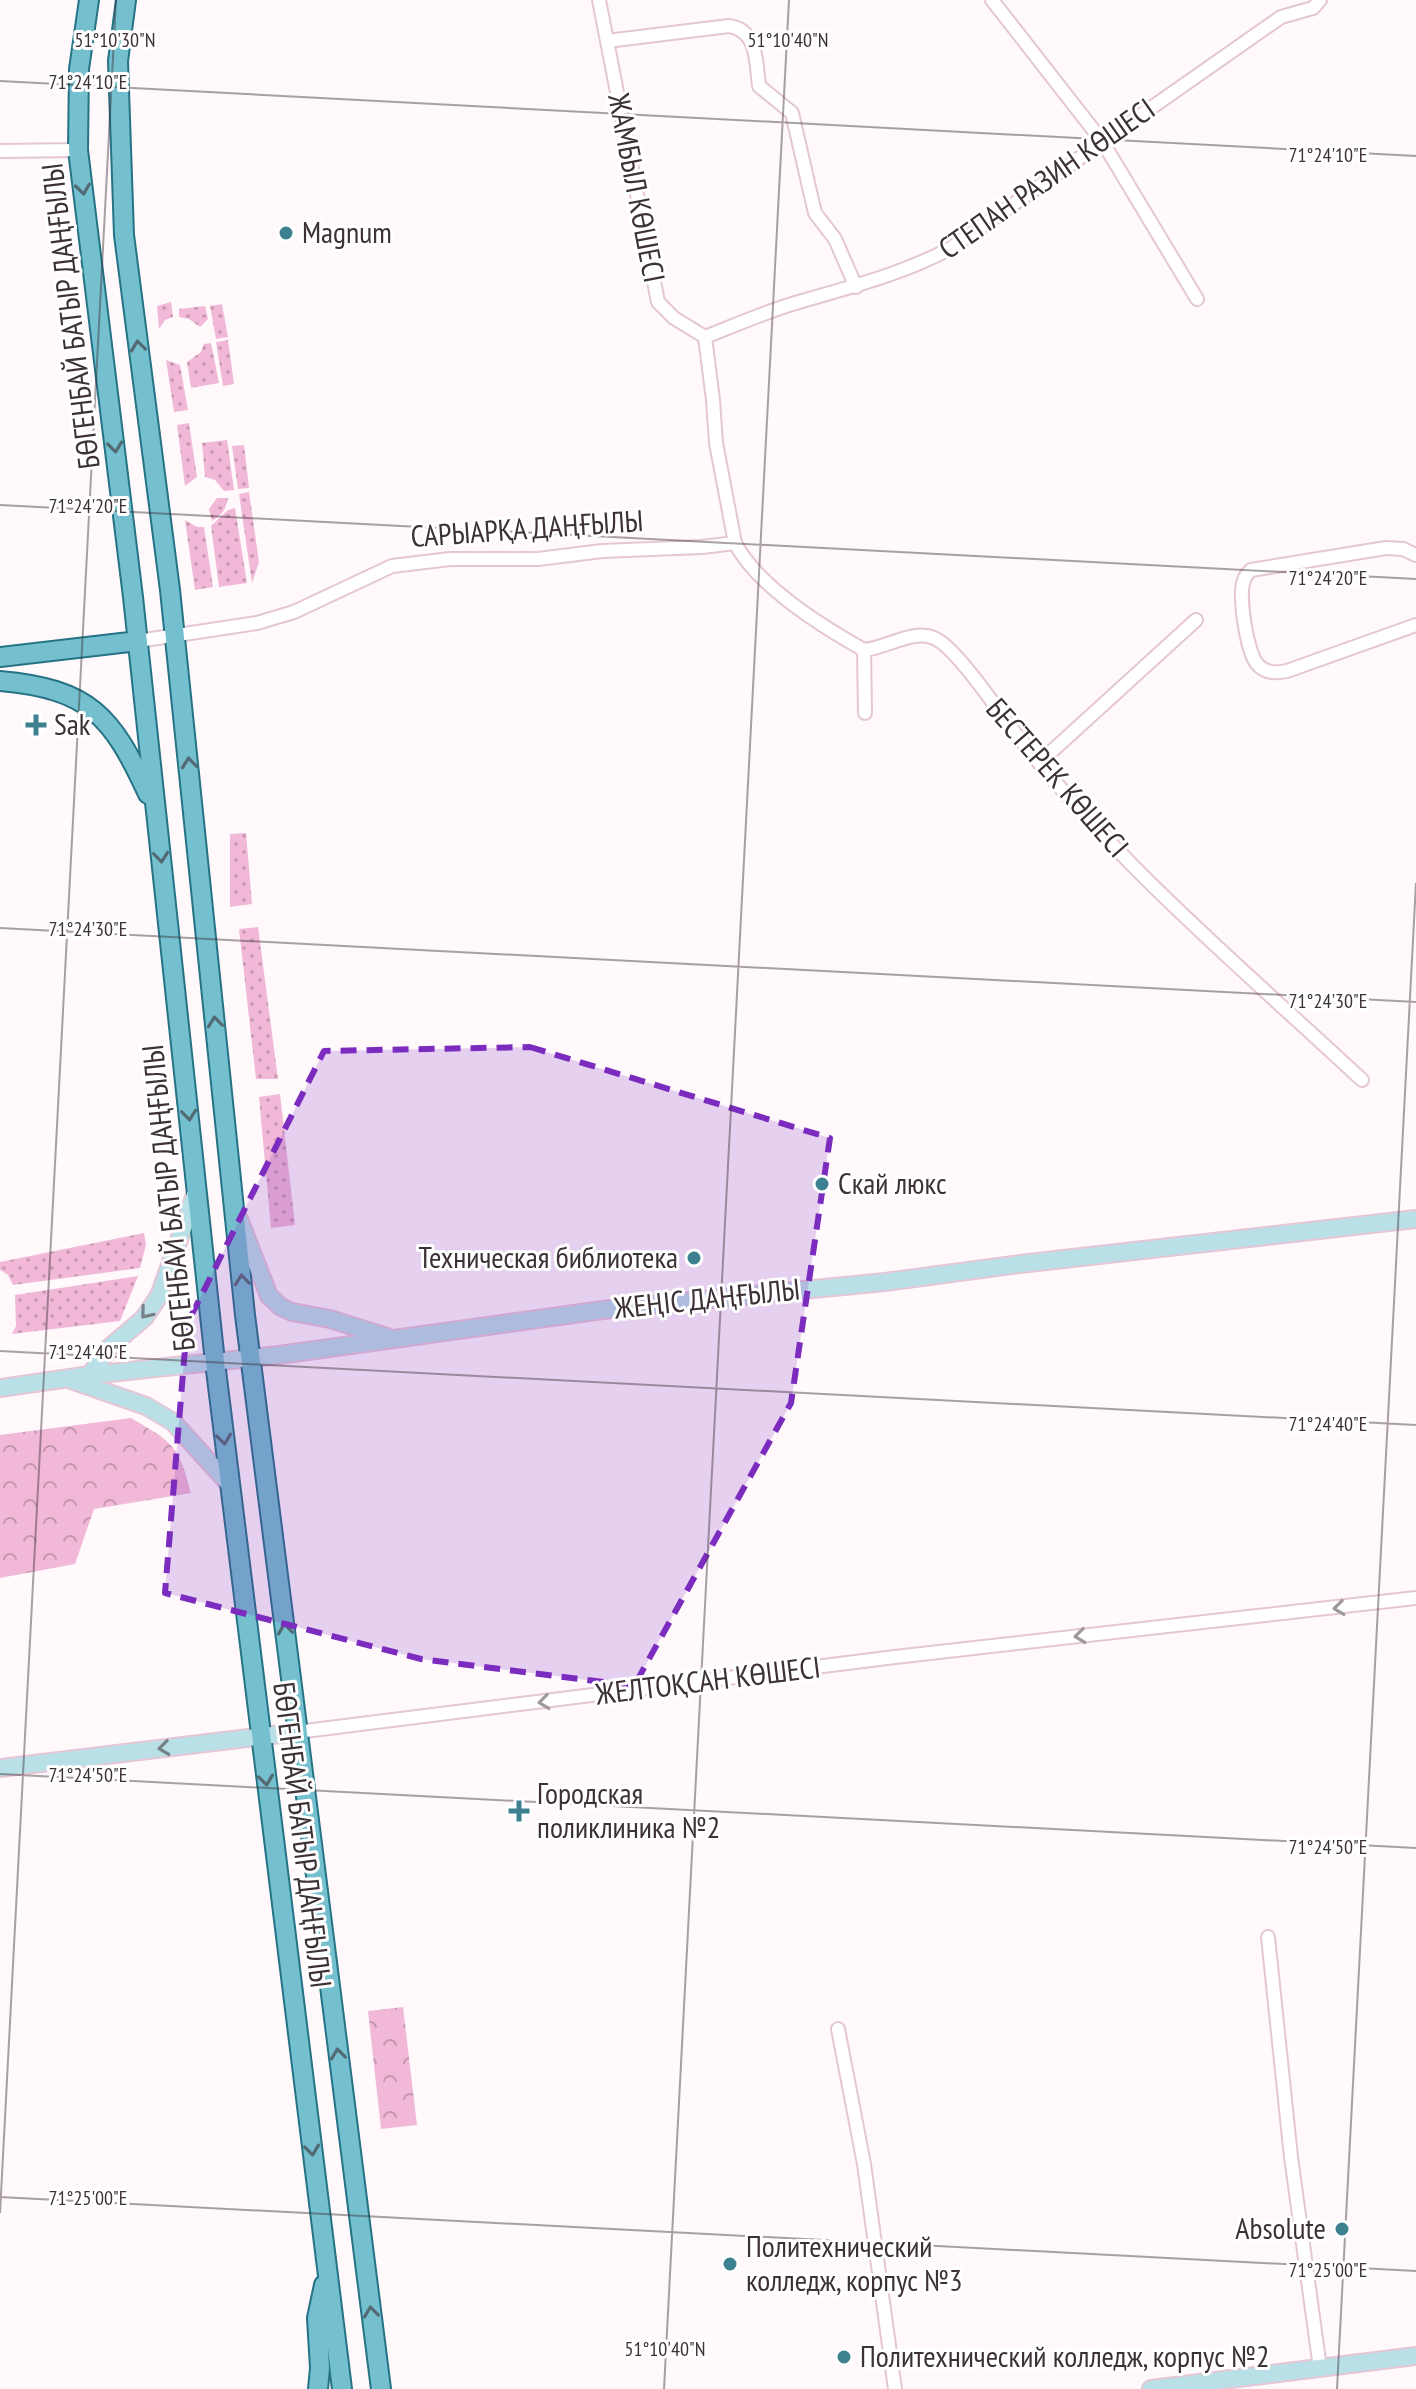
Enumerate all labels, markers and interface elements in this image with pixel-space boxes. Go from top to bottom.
text: 51°10'30"N [75,27,155,53]
text: 51°10'40"N [748,27,828,53]
text: 71°24'10"E [49,69,127,95]
street label: ЖАМБЫЛ КӨШЕСІ [600,89,675,286]
street label: СТЕПАН РАЗИН КӨШЕСІ [931,89,1162,267]
text: 71°24'10"E [1289,142,1367,168]
street label: БӨГЕНБАЙ БАТЫР ДАҢҒЫЛЫ [31,161,108,471]
one-way arrow [74,182,91,196]
place label: Magnum [302,212,392,251]
marker: Magnum [277,224,295,242]
one-way arrow [130,340,147,353]
one-way arrow [106,440,123,454]
text: 71°24'20"E [49,493,127,519]
street label: САРЫАРҚА ДАҢҒЫЛЫ [409,500,644,555]
text: 71°24'20"E [1289,565,1367,591]
street label: БЕСТЕРЕК КӨШЕСІ [978,689,1138,865]
place label: Sak [54,704,91,743]
marker: Sak [25,714,47,736]
one-way arrow [180,756,197,769]
one-way arrow [152,851,169,864]
text: 71°24'30"E [49,916,127,942]
text: 71°24'30"E [1289,988,1367,1014]
one-way arrow [207,1015,224,1028]
street label: БӨГЕНБАЙ БАТЫР ДАҢҒЫЛЫ [132,1043,203,1353]
one-way arrow [180,1109,197,1122]
place label: Скай люкс [838,1163,947,1202]
marker: Скай люкс [813,1175,831,1193]
place label: Техническая библиотека [419,1237,678,1276]
marker: Техническая библиотека [685,1249,703,1267]
street label: ЖЕҢІС ДАҢҒЫЛЫ [611,1268,802,1327]
one-way arrow [233,1273,250,1286]
one-way arrow [141,1304,155,1319]
text: 71°24'40"E [49,1339,127,1365]
text: 71°24'40"E [1289,1411,1367,1437]
one-way arrow [215,1432,232,1446]
one-way arrow [1332,1599,1345,1616]
one-way arrow [276,1622,293,1635]
one-way arrow [1073,1627,1087,1644]
street label: ЖЕЛТОҚСАН КӨШЕСІ [592,1646,822,1713]
street label: БӨГЕНБАЙ БАТЫР ДАҢҒЫЛЫ [265,1680,342,1990]
one-way arrow [537,1693,550,1710]
one-way arrow [157,1739,171,1756]
text: 71°24'50"E [49,1762,127,1788]
place label: Городская поликлиника №2 [537,1773,720,1846]
one-way arrow [258,1774,275,1787]
marker: Городская поликлиника №2 [508,1800,530,1822]
text: 71°24'50"E [1289,1834,1367,1860]
one-way arrow [330,2047,347,2060]
one-way arrow [304,2143,321,2156]
text: 71°25'00"E [49,2185,127,2211]
place label: Absolute [1235,2208,1326,2247]
marker: Absolute [1333,2220,1351,2238]
place label: Политехнический колледж, корпус №3 [746,2226,963,2299]
marker: Политехнический колледж, корпус №3 [721,2255,739,2273]
text: 71°25'00"E [1289,2257,1367,2283]
one-way arrow [363,2305,380,2319]
text: 51°10'40"N [625,2336,705,2362]
place label: Политехнический колледж, корпус №2 [860,2336,1269,2375]
marker: Политехнический колледж, корпус №2 [835,2348,853,2366]

